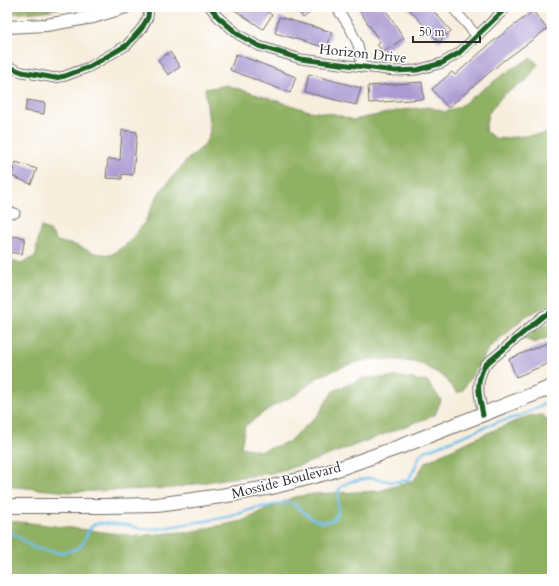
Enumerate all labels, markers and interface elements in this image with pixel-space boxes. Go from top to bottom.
scale bar [413,18,480,44]
text: 50 m [419,24,446,40]
street label: Horizon Drive [318,39,408,68]
street label: Mosside Boulevard [229,458,343,503]

